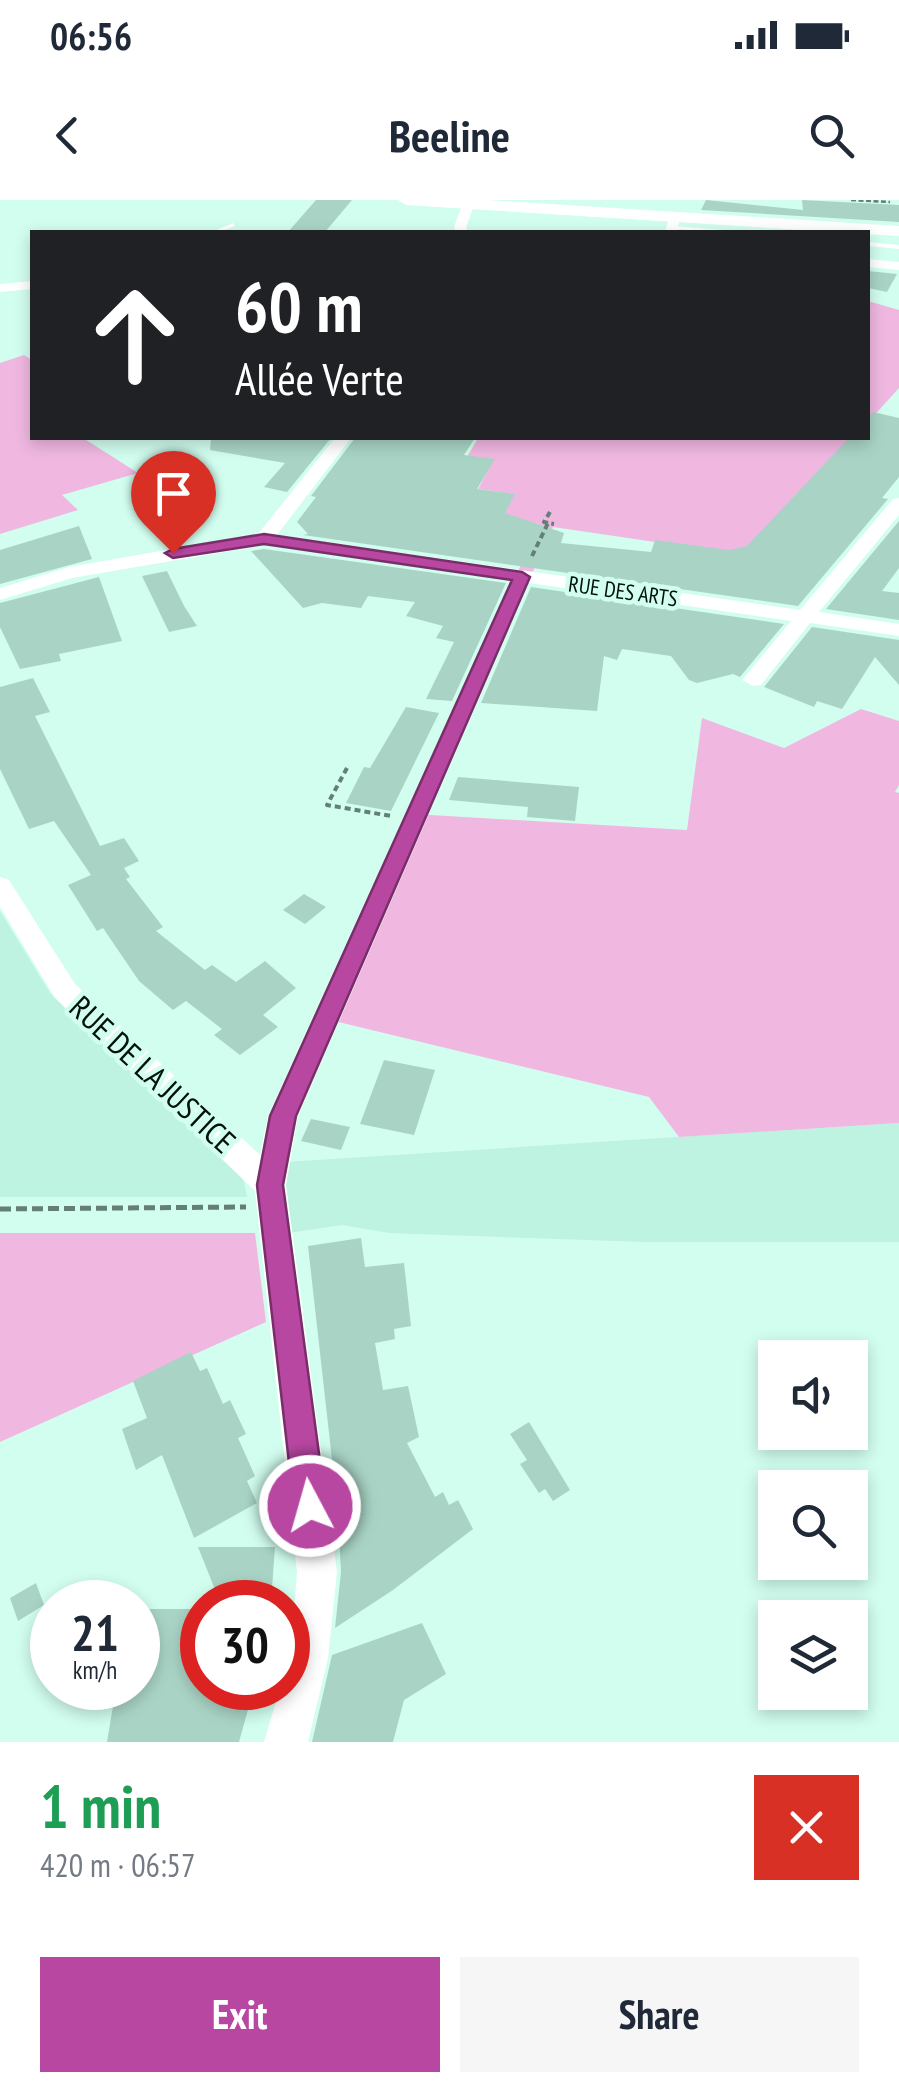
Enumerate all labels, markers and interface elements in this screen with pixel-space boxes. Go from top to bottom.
text: 06:56 [50,11,132,60]
text: Beeline [389,106,510,164]
icon: back [40,108,95,163]
icon: search [804,108,859,163]
text: 60 m [235,261,363,351]
icon: ahead [70,270,200,400]
text: Allée Verte [235,349,404,407]
pin [131,451,216,554]
icon: arrive [146,466,201,521]
street label: RUE DES ARTS [567,569,679,613]
street label: RUE DE LA JUSTICE [61,986,245,1162]
map controls [758,1340,868,1710]
button: sound [758,1340,868,1450]
position arrow [258,1454,362,1558]
button: search [758,1470,868,1580]
speed limit sign: 30 [180,1580,310,1710]
text: 21 [71,1600,119,1665]
button: layers [758,1600,868,1710]
text: km/h [73,1654,117,1686]
text: 1 min [40,1767,161,1845]
button: close [754,1775,859,1880]
text: 420 m · 06:57 [40,1844,195,1886]
button: Exit [40,1957,440,2072]
button: Share [460,1957,859,2072]

